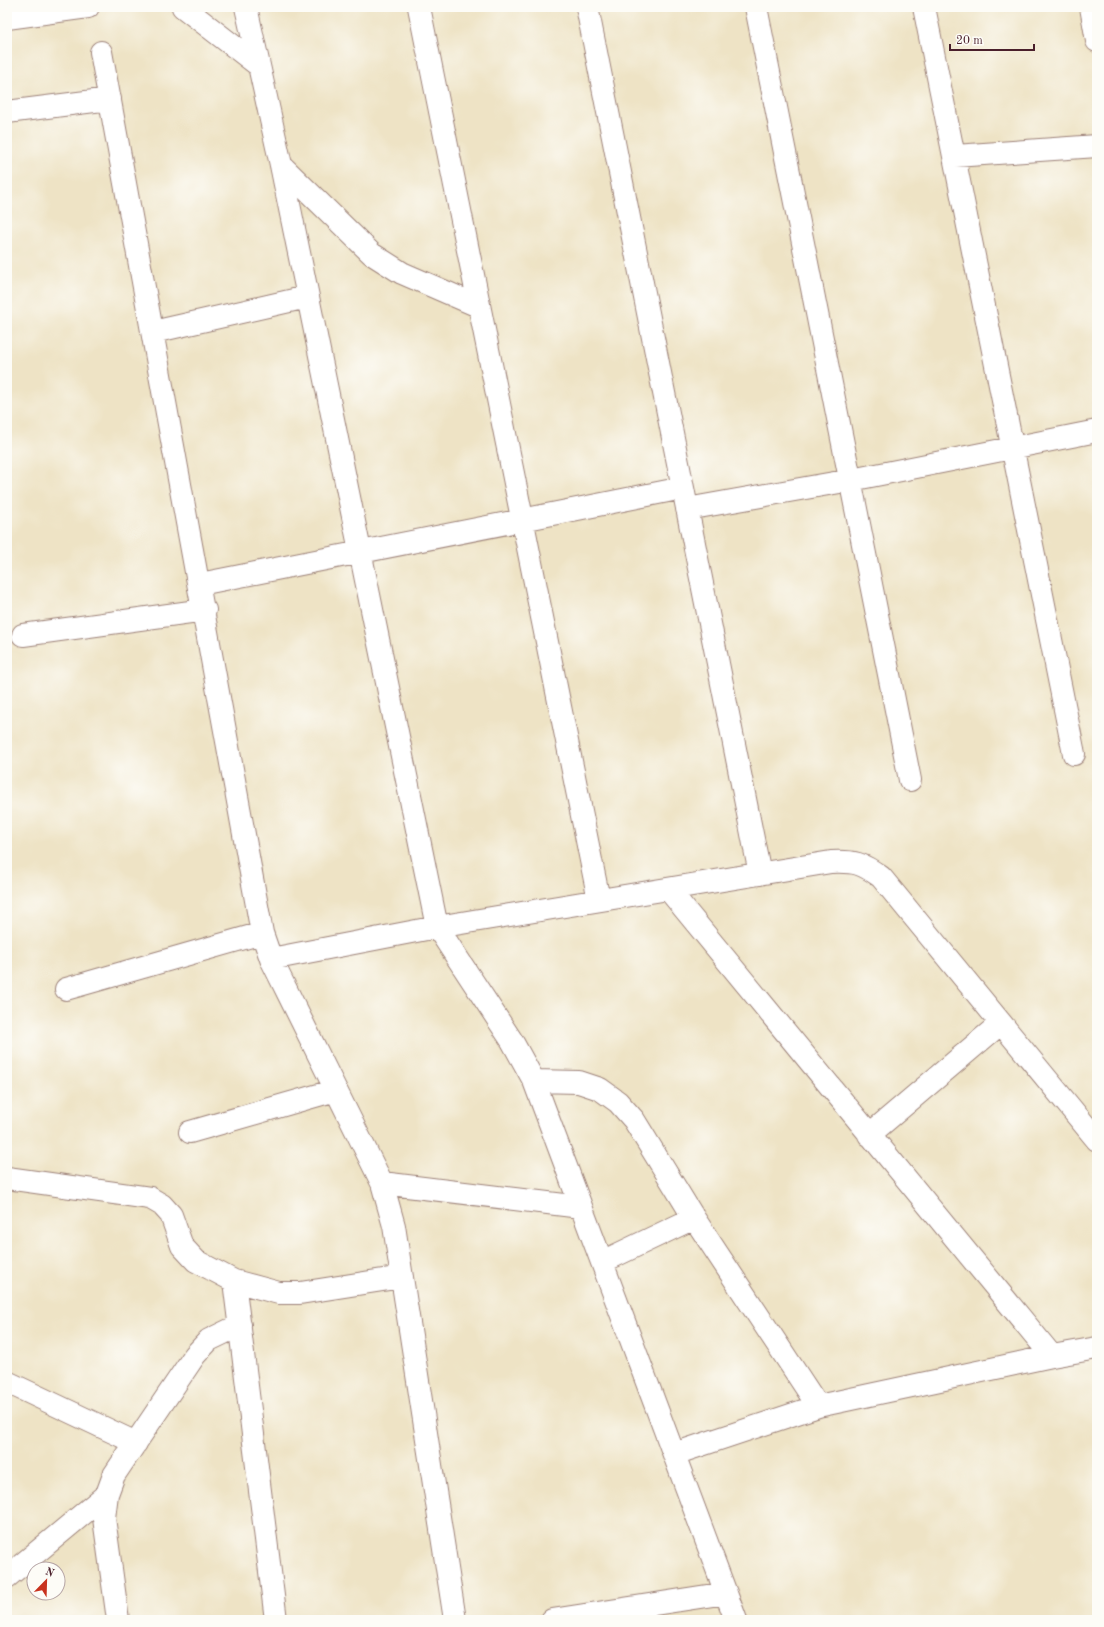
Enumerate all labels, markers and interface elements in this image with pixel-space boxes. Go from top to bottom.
scale bar [950,26,1034,52]
text: 20 m [956,35,983,47]
north arrow [26,1561,66,1601]
text: N [43,1566,56,1580]

